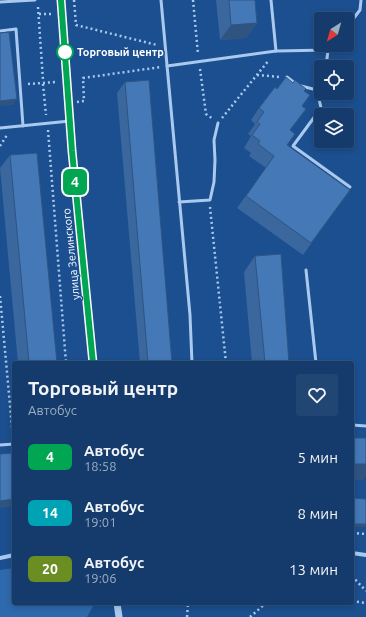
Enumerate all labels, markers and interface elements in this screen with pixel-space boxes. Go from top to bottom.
north arrow [314,12,354,52]
map controls [314,12,354,148]
marker: Торговый центр [56,43,74,61]
place label: Торговый центр [77,46,164,58]
button: locate [314,60,354,100]
button: layers [314,108,354,148]
line badge: 4 [62,169,88,195]
text: 4 [71,174,79,190]
street label: улица Зелинского [60,208,82,300]
button: heart [296,374,338,416]
text: Торговый центр [28,377,178,399]
text: Автобус [28,403,77,417]
text: Автобус [84,442,144,459]
text: 4 [46,449,54,465]
text: 5 мин [298,449,338,466]
text: 18:58 [84,459,117,473]
text: Автобус [84,498,144,515]
text: 14 [42,505,58,521]
text: 8 мин [298,505,338,522]
text: 19:01 [84,515,117,529]
text: Автобус [84,554,144,571]
text: 20 [42,561,58,577]
text: 13 мин [289,561,338,578]
text: 19:06 [84,571,117,585]

